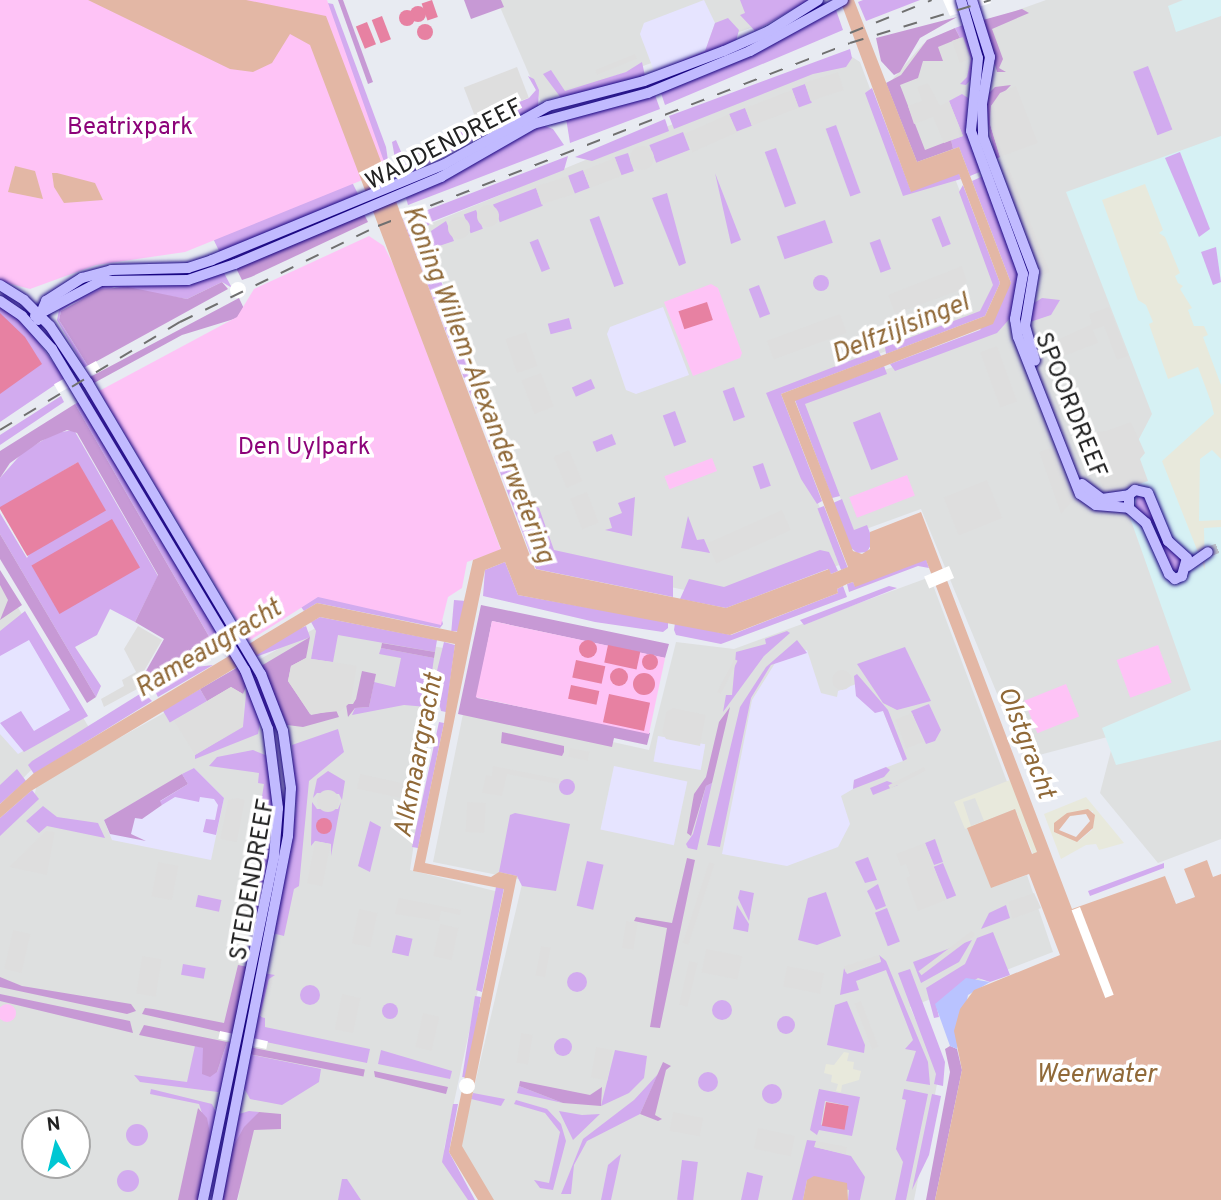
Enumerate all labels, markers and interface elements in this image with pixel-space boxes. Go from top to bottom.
street label: WADDENDREEF [362,94,528,198]
park label: Beatrixpark [67,115,193,143]
water label: Koning Willem-Alexanderwetering [394,202,560,568]
water label: Delfzijlsingel [828,288,974,372]
street label: SPOORDREEF [1027,329,1111,483]
park label: Den Uylpark [238,435,370,463]
water label: Rameaugracht [130,594,288,706]
water label: Alkmaargracht [389,671,451,841]
water label: Olstgracht [989,683,1061,803]
street label: STEDENDREEF [226,797,282,963]
water label: Weerwater [1036,1060,1156,1092]
north arrow [21,1109,91,1179]
text: N [45,1112,62,1138]

